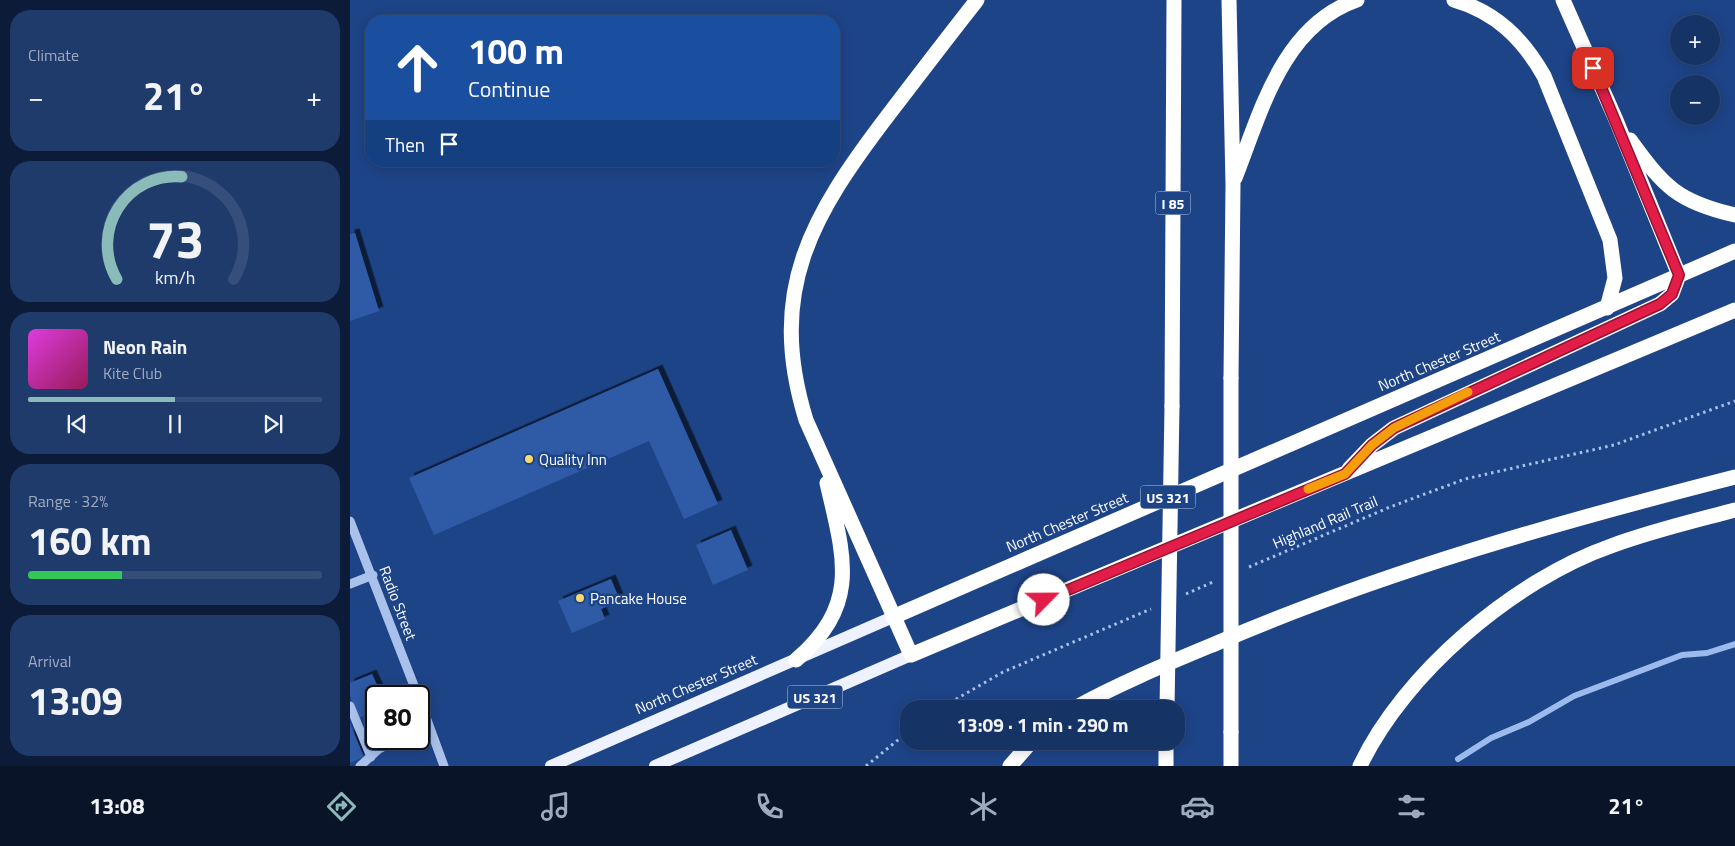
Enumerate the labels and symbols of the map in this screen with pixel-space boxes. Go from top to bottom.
pin [1572,47,1614,89]
road number: I 85 [1156,192,1190,214]
street label: North Chester Street [1374,325,1504,397]
place label: Quality Inn [539,448,607,471]
marker: Quality Inn [523,453,535,465]
street label: North Chester Street [1002,486,1132,558]
road number: US 321 [1140,486,1196,508]
street label: Highland Rail Trail [1269,489,1381,555]
street label: Radio Street [373,563,423,644]
position arrow [1017,573,1069,625]
place label: Pancake House [590,587,687,610]
marker: Pancake House [574,592,586,604]
street label: North Chester Street [631,648,761,720]
speed limit sign: 80 [365,685,430,750]
road number: US 321 [788,686,842,709]

